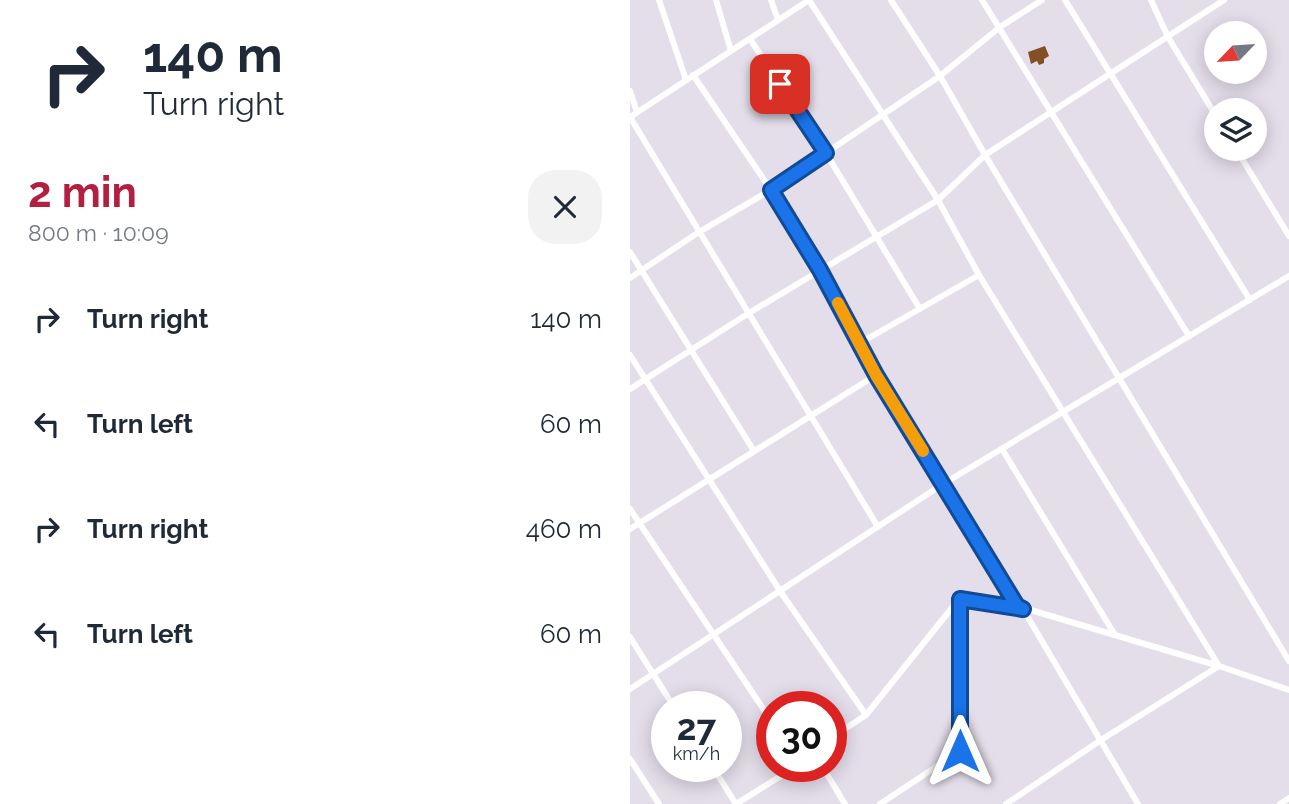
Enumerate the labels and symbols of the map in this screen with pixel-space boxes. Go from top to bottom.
north arrow [1204,21,1267,84]
pin [750,54,810,114]
speed limit sign: 30 [756,691,847,782]
position arrow [923,714,997,788]

